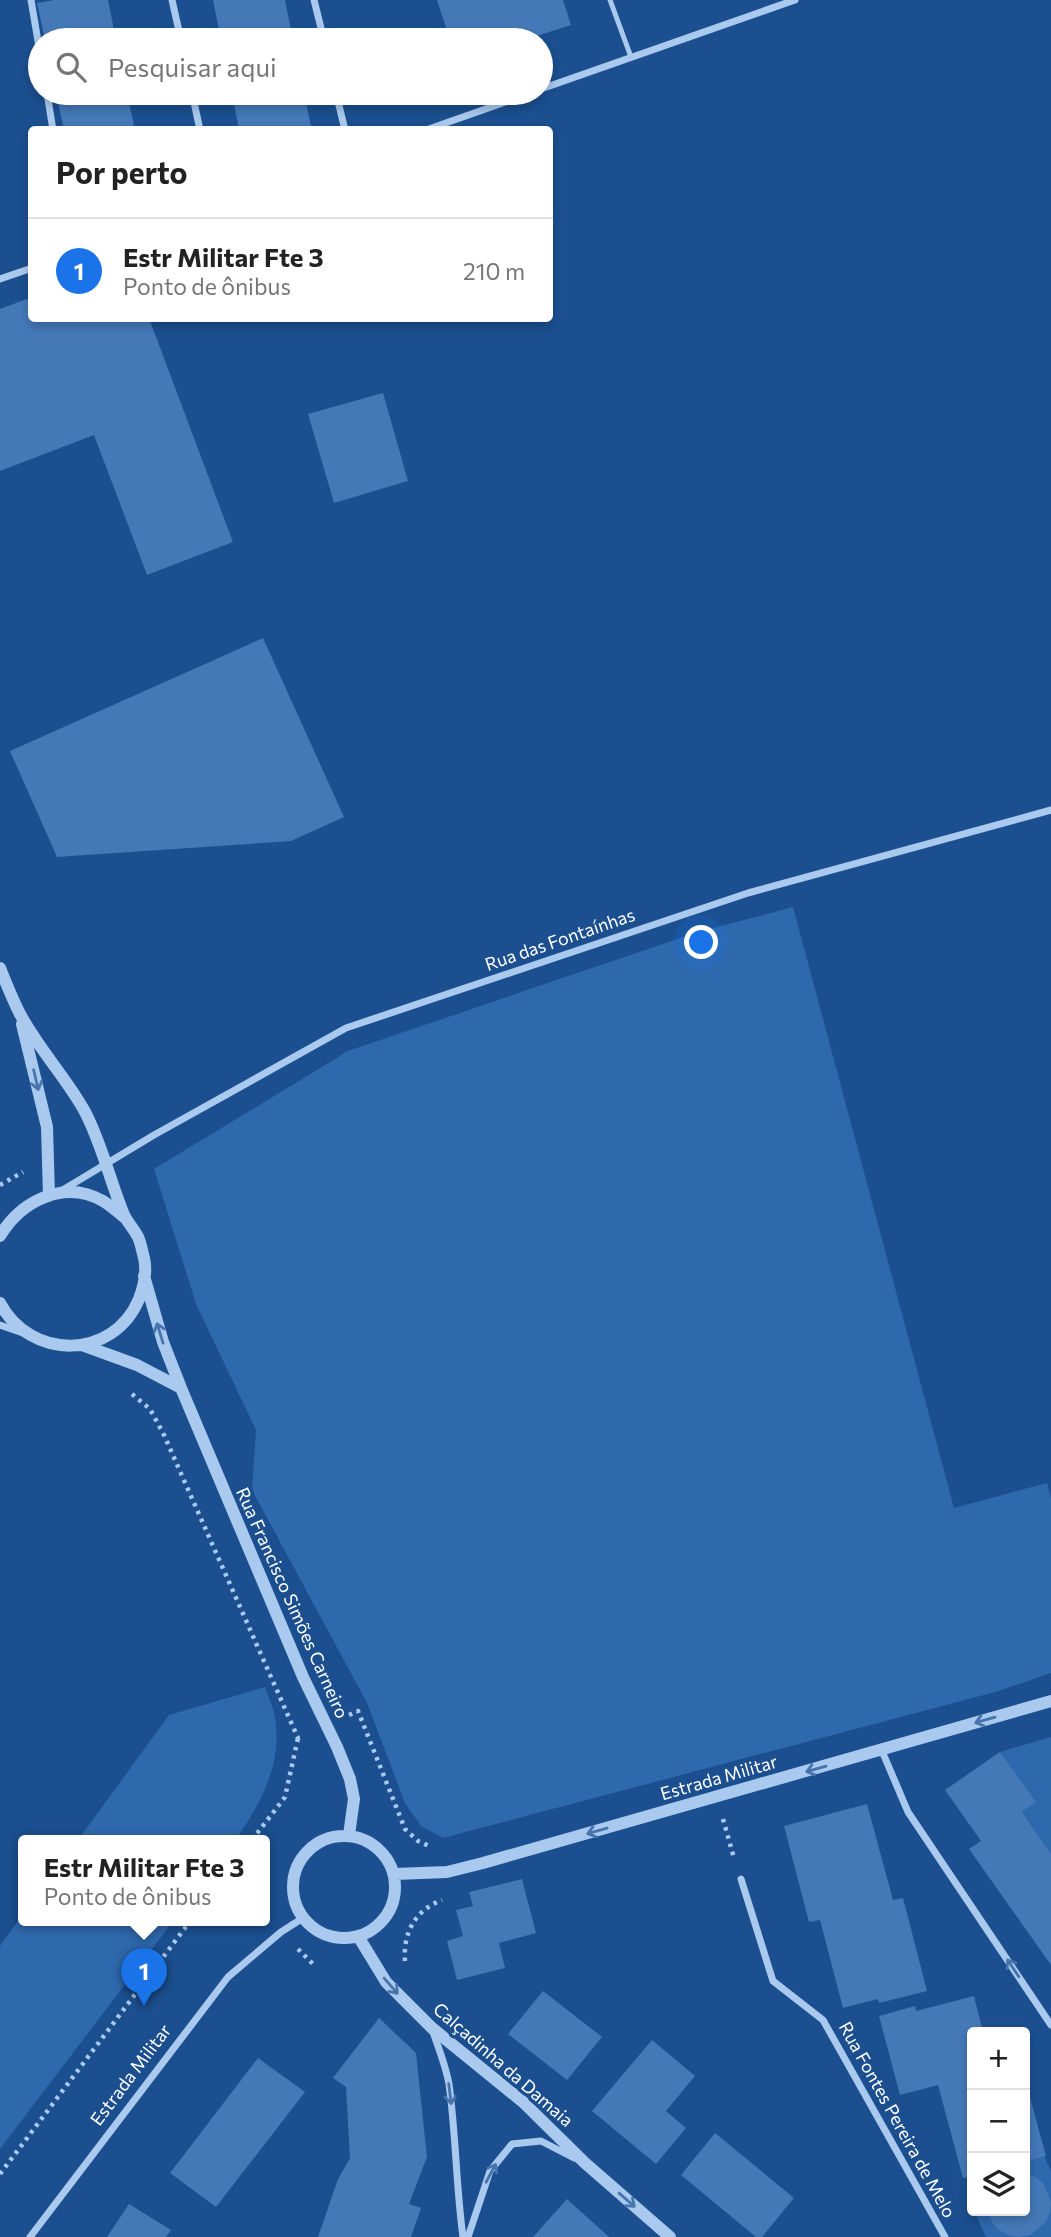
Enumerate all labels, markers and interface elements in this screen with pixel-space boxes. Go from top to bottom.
search box [28,28,553,105]
icon: search [52,48,90,86]
text: Pesquisar aqui [108,51,277,82]
text: Por perto [56,153,188,190]
text: Estr Militar Fte 3 [123,241,324,272]
text: 1 [74,257,84,285]
text: 210 m [463,257,525,285]
text: Ponto de ônibus [123,272,291,300]
street label: Rua das Fontaínhas [482,903,637,975]
your location [684,925,718,959]
one-way arrow [29,1068,43,1091]
one-way arrow [153,1322,166,1344]
street label: Rua Francisco Simões Carneiro [232,1484,354,1721]
one-way arrow [975,1715,997,1728]
street label: Estrada Militar [658,1750,780,1804]
one-way arrow [805,1763,828,1776]
one-way arrow [586,1825,609,1838]
popup [18,1835,270,1926]
text: Estr Militar Fte 3 [44,1851,244,1882]
text: Ponto de ônibus [44,1882,212,1910]
pin: 1 [121,1948,167,2006]
one-way arrow [1006,1959,1020,1978]
one-way arrow [383,1977,399,1995]
street label: Calçadinha da Damaia [429,1997,578,2131]
street label: Rua Fontes Pereira de Melo [835,2018,961,2221]
street label: Estrada Militar [85,2020,175,2129]
map controls [967,2027,1030,2216]
button: + [967,2027,1030,2090]
one-way arrow [443,2082,456,2104]
button: − [967,2090,1030,2153]
button: layers [967,2153,1030,2216]
one-way arrow [485,2164,499,2184]
one-way arrow [618,2192,636,2208]

